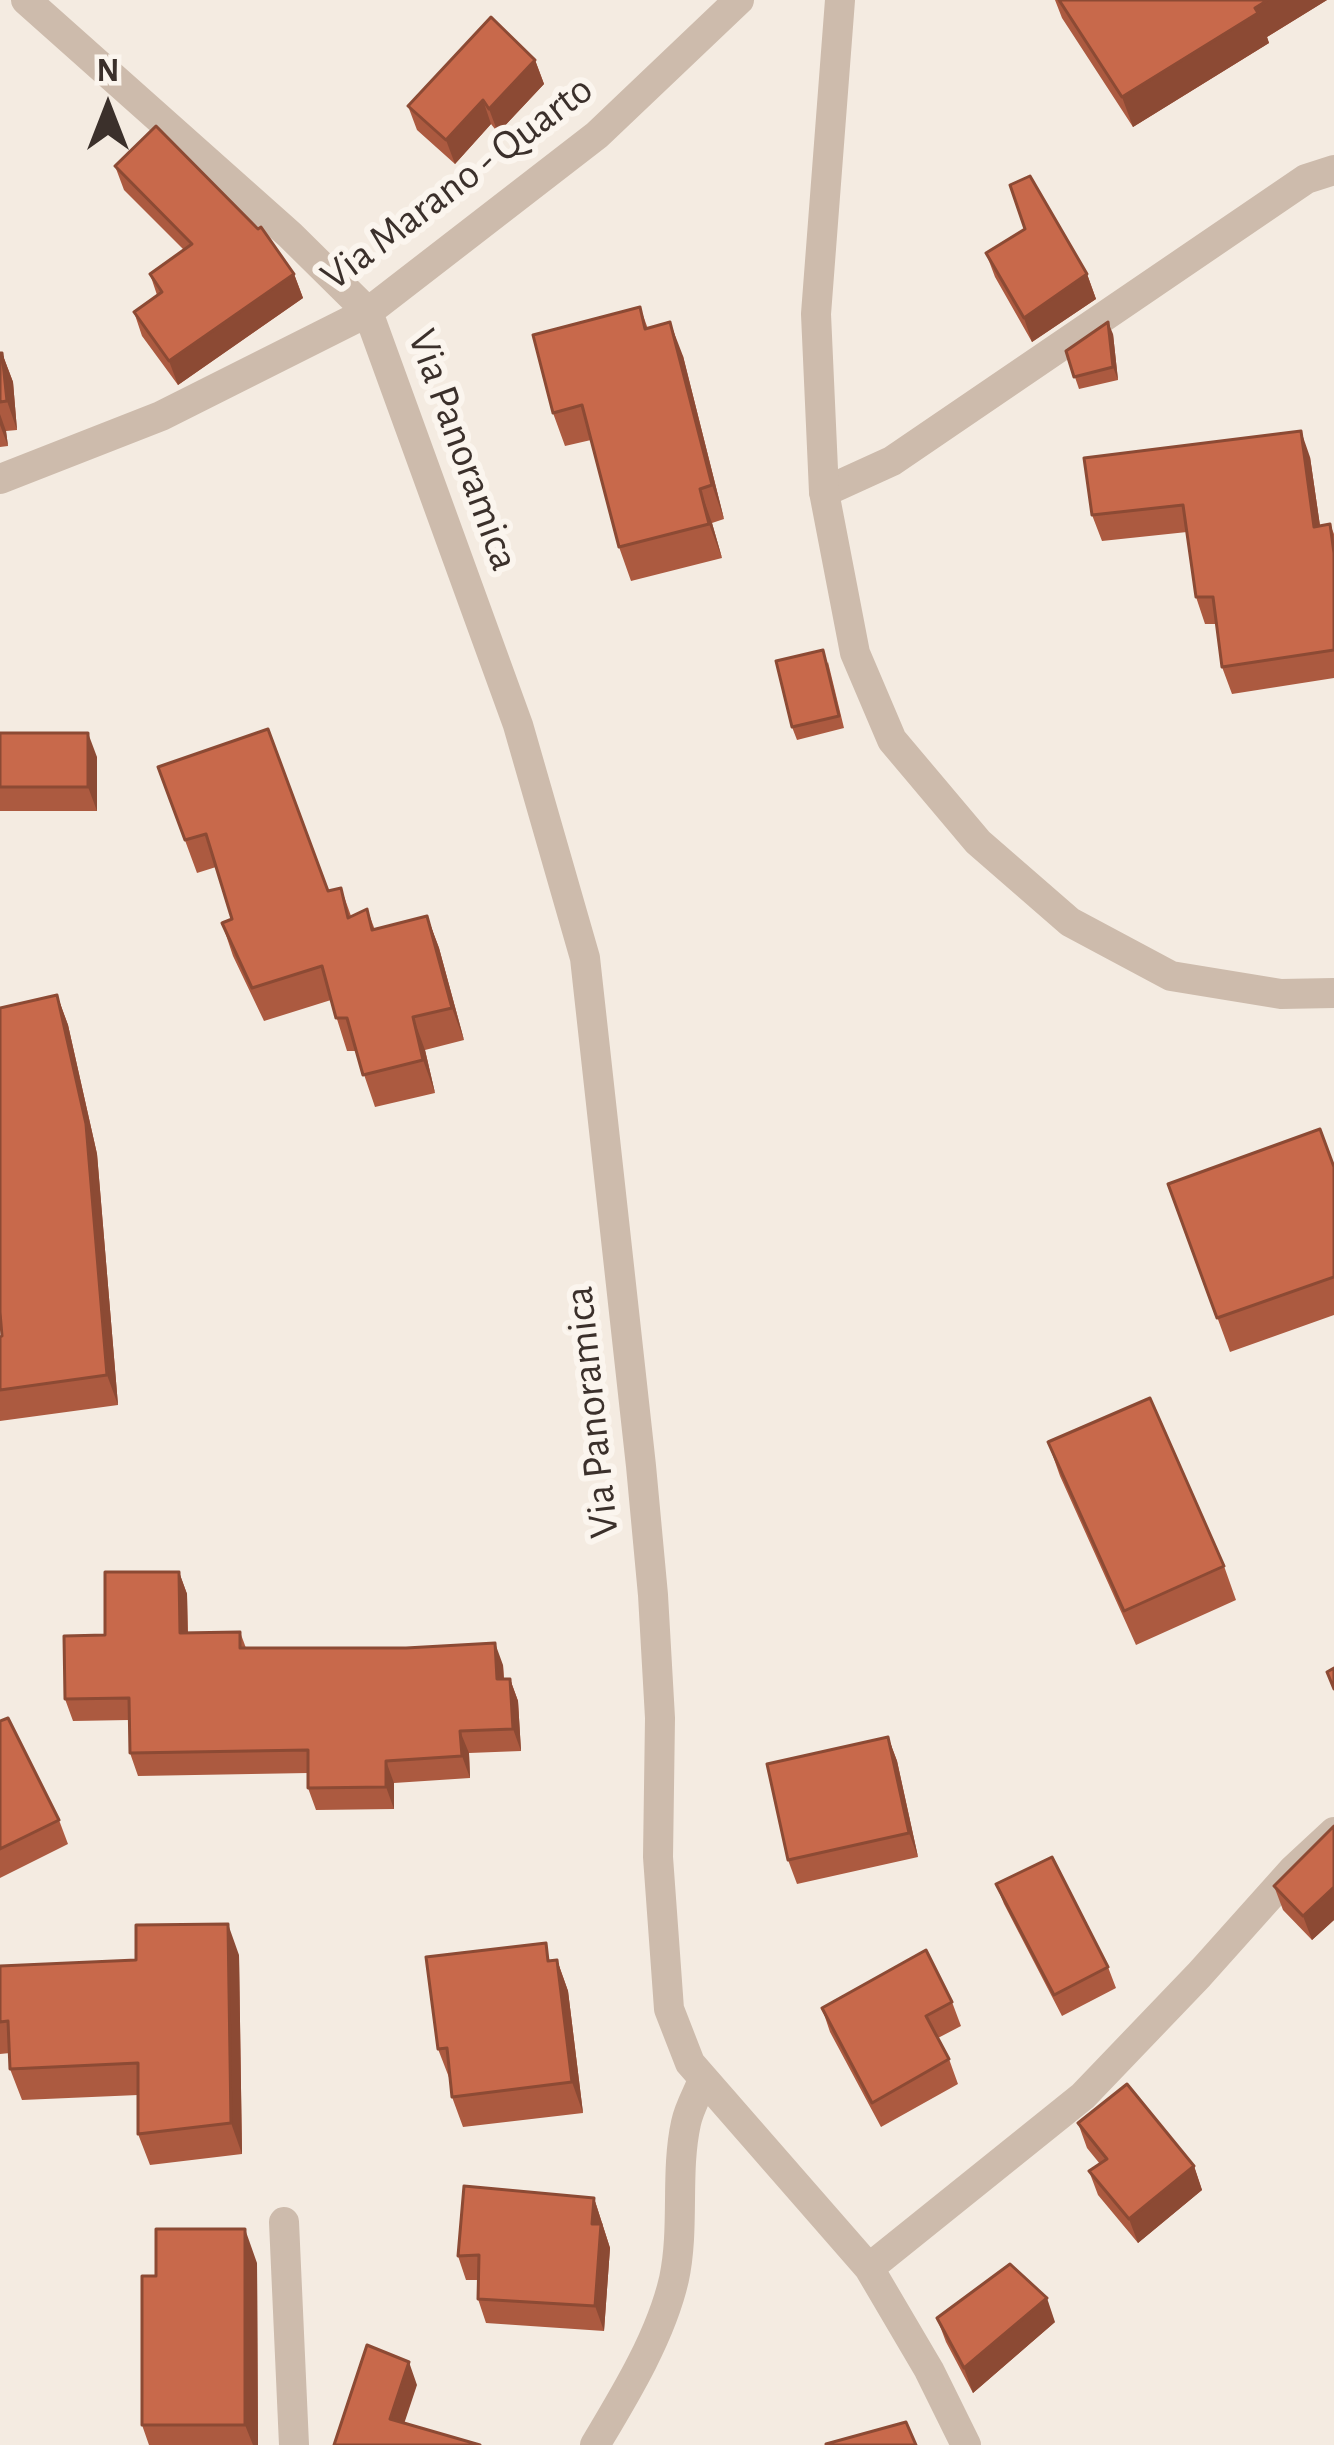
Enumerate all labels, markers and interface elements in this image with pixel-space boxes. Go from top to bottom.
north arrow [48,48,168,168]
text: N [97,55,119,88]
street label: Via Marano - Quarto [311,64,603,302]
street label: Via Panoramica [396,323,530,577]
street label: Via Panoramica [554,1284,630,1540]

